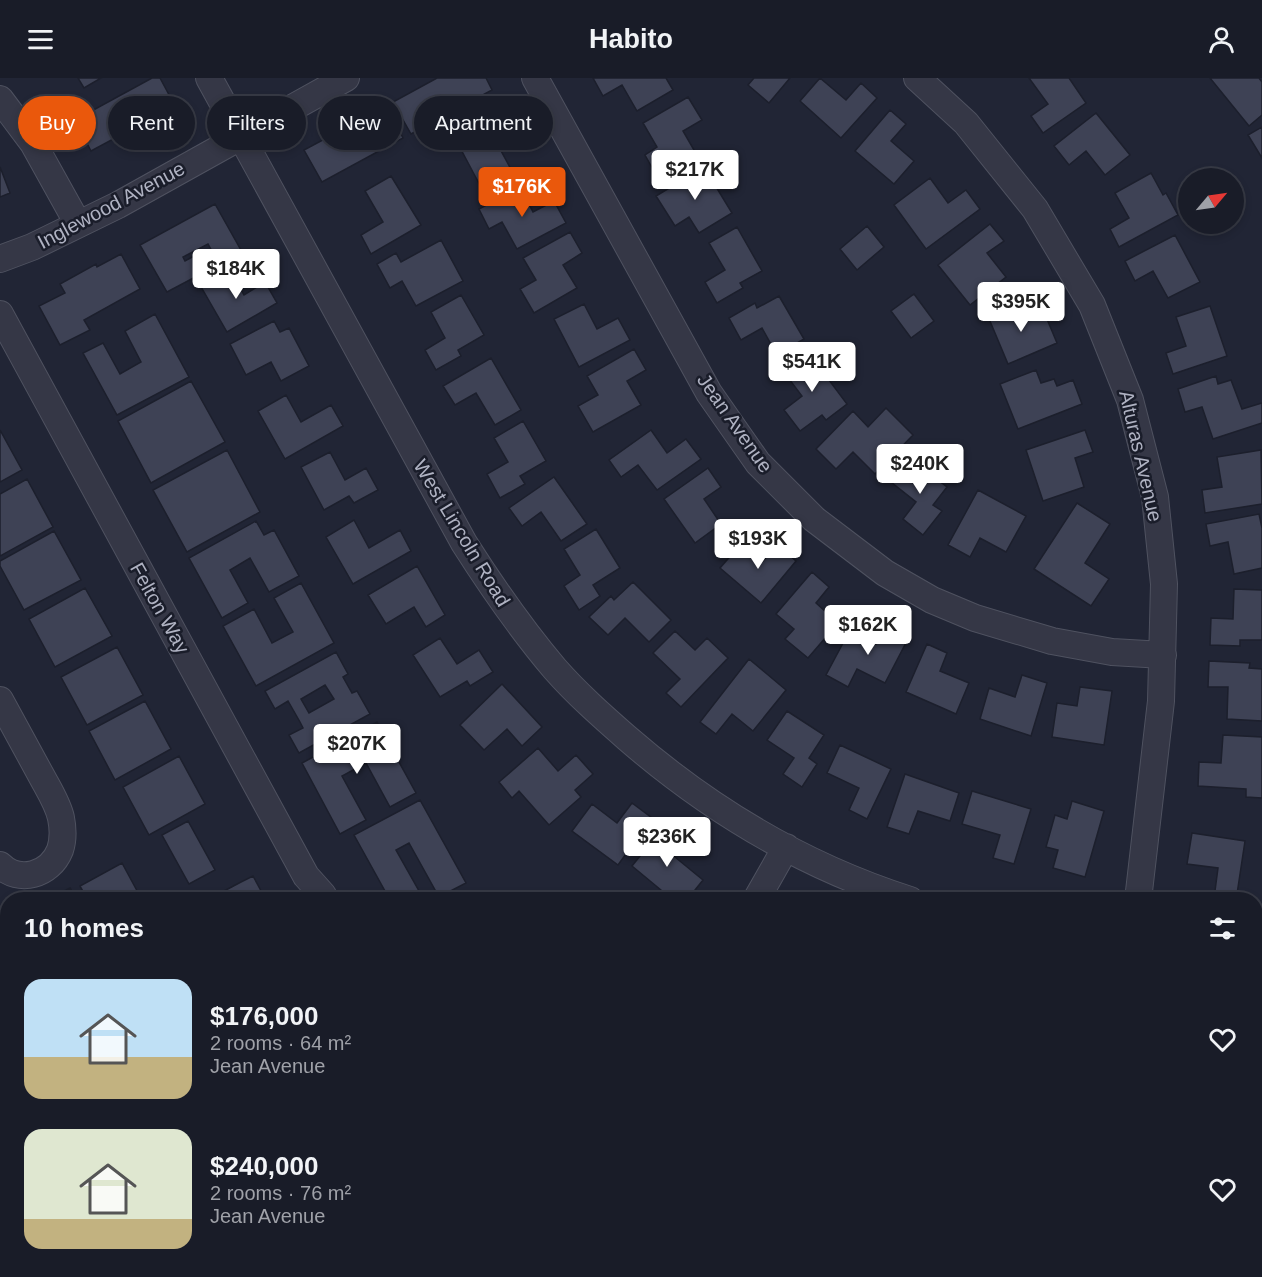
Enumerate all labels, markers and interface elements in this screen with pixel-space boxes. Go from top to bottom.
icon: menu [24,23,57,56]
icon: person [1205,23,1238,56]
text: Habito [589,24,673,54]
chip: Buy [18,96,96,150]
chip: Rent [108,96,195,150]
chip: Filters [207,96,306,150]
chip: New [318,96,402,150]
chip: Apartment [414,96,553,150]
pin: $217K [653,150,737,201]
street label: Inglewood Avenue [34,157,188,253]
text: $217K [666,158,724,180]
pin: $176K [480,167,564,218]
north arrow [1178,168,1244,234]
map controls [1178,168,1244,234]
text: $176K [493,175,551,197]
pin: $184K [194,249,278,300]
text: $184K [207,257,265,279]
pin: $395K [979,282,1063,333]
text: $395K [992,290,1050,312]
pin: $541K [770,342,854,393]
text: $541K [783,350,841,372]
street label: Jean Avenue [693,369,777,477]
street label: Alturas Avenue [1115,388,1167,524]
pin: $240K [878,444,962,495]
text: $240K [891,452,949,474]
street label: West Lincoln Road [409,456,515,610]
pin: $193K [716,519,800,570]
text: $193K [729,527,787,549]
street label: Felton Way [126,559,194,657]
pin: $162K [826,605,910,656]
text: $162K [839,613,897,635]
pin: $207K [315,724,399,775]
text: $207K [328,732,386,754]
pin: $236K [625,817,709,868]
text: $236K [638,825,696,847]
icon: filters [1206,912,1239,945]
text: 10 homes [24,913,144,943]
text: $176,000 [210,1001,318,1031]
icon: home [72,1003,144,1075]
icon: heart [1206,1023,1239,1056]
text: 2 rooms · 64 m² [210,1032,351,1054]
text: Jean Avenue [210,1055,325,1077]
text: $240,000 [210,1151,318,1181]
icon: home [72,1153,144,1225]
icon: heart [1206,1173,1239,1206]
text: 2 rooms · 76 m² [210,1182,351,1204]
text: Jean Avenue [210,1205,325,1227]

